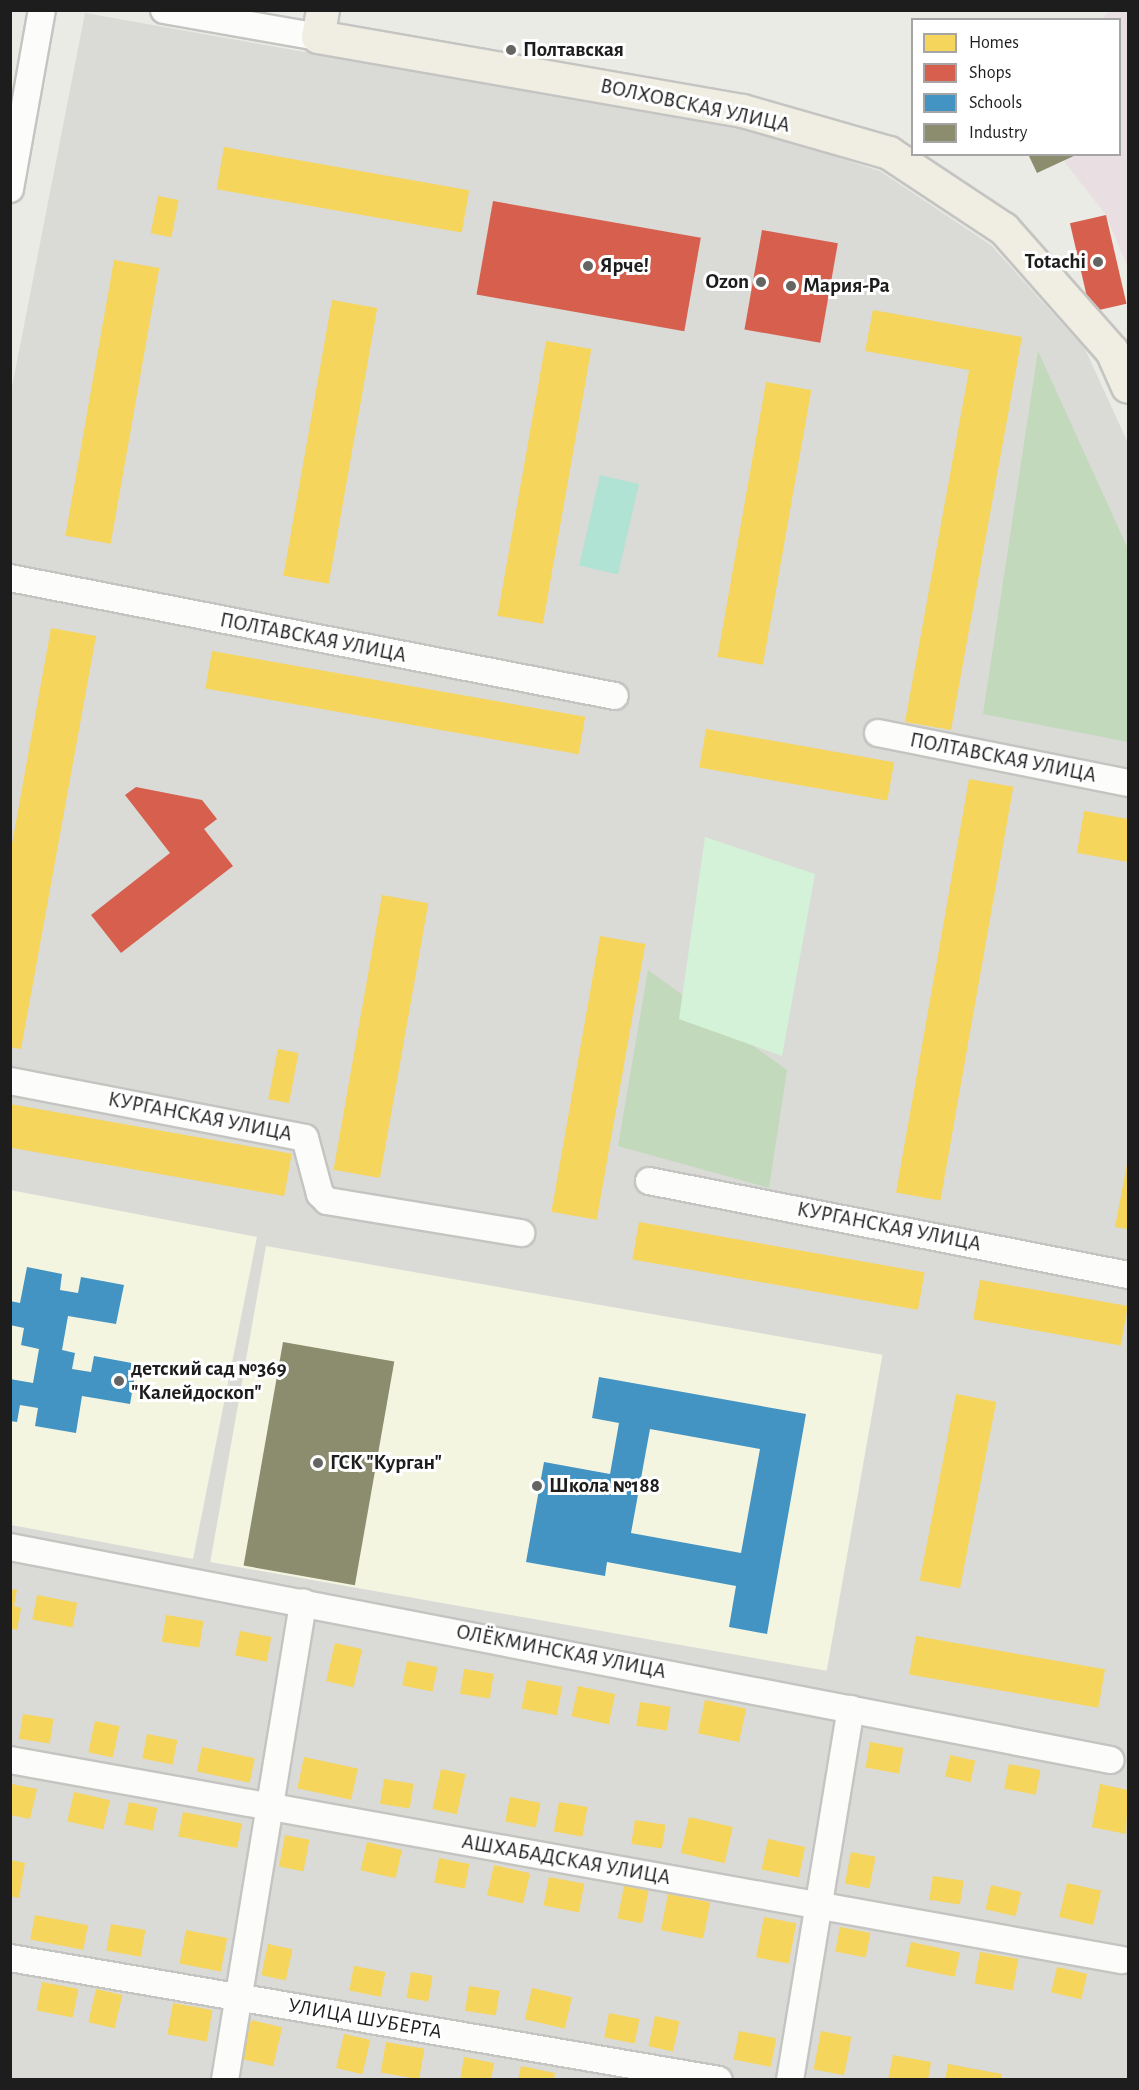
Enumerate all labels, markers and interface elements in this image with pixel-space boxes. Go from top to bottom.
legend [911,18,1121,156]
text: Homes [969,34,1019,52]
place label: Полтавская [523,37,624,63]
marker: Полтавская [504,43,518,57]
text: Shops [969,64,1011,82]
street label: ВОЛХОВСКАЯ УЛИЦА [598,74,792,138]
text: Schools [969,94,1022,112]
text: Industry [969,124,1028,142]
place label: Totachi [1025,249,1086,275]
place label: Ярче! [600,253,649,279]
marker: Totachi [1091,255,1105,269]
marker: Ярче! [581,259,595,273]
place label: Ozon [705,269,749,295]
place label: Мария-Ра [803,273,890,299]
marker: Ozon [754,275,768,289]
marker: Мария-Ра [784,279,798,293]
street label: ПОЛТАВСКАЯ УЛИЦА [218,608,408,668]
street label: ПОЛТАВСКАЯ УЛИЦА [908,728,1098,788]
street label: КУРГАНСКАЯ УЛИЦА [106,1087,294,1147]
street label: КУРГАНСКАЯ УЛИЦА [795,1197,983,1257]
place label: детский сад №369 "Калейдоскоп" [131,1356,287,1406]
marker: детский сад №369 "Калейдоскоп" [112,1374,126,1388]
place label: ГСК "Курган" [330,1450,442,1476]
marker: ГСК "Курган" [311,1456,325,1470]
place label: Школа №188 [549,1473,660,1499]
marker: Школа №188 [530,1479,544,1493]
street label: ОЛЁКМИНСКАЯ УЛИЦА [454,1619,668,1685]
street label: АШХАБАДСКАЯ УЛИЦА [460,1829,672,1891]
street label: УЛИЦА ШУБЕРТА [286,1993,444,2045]

